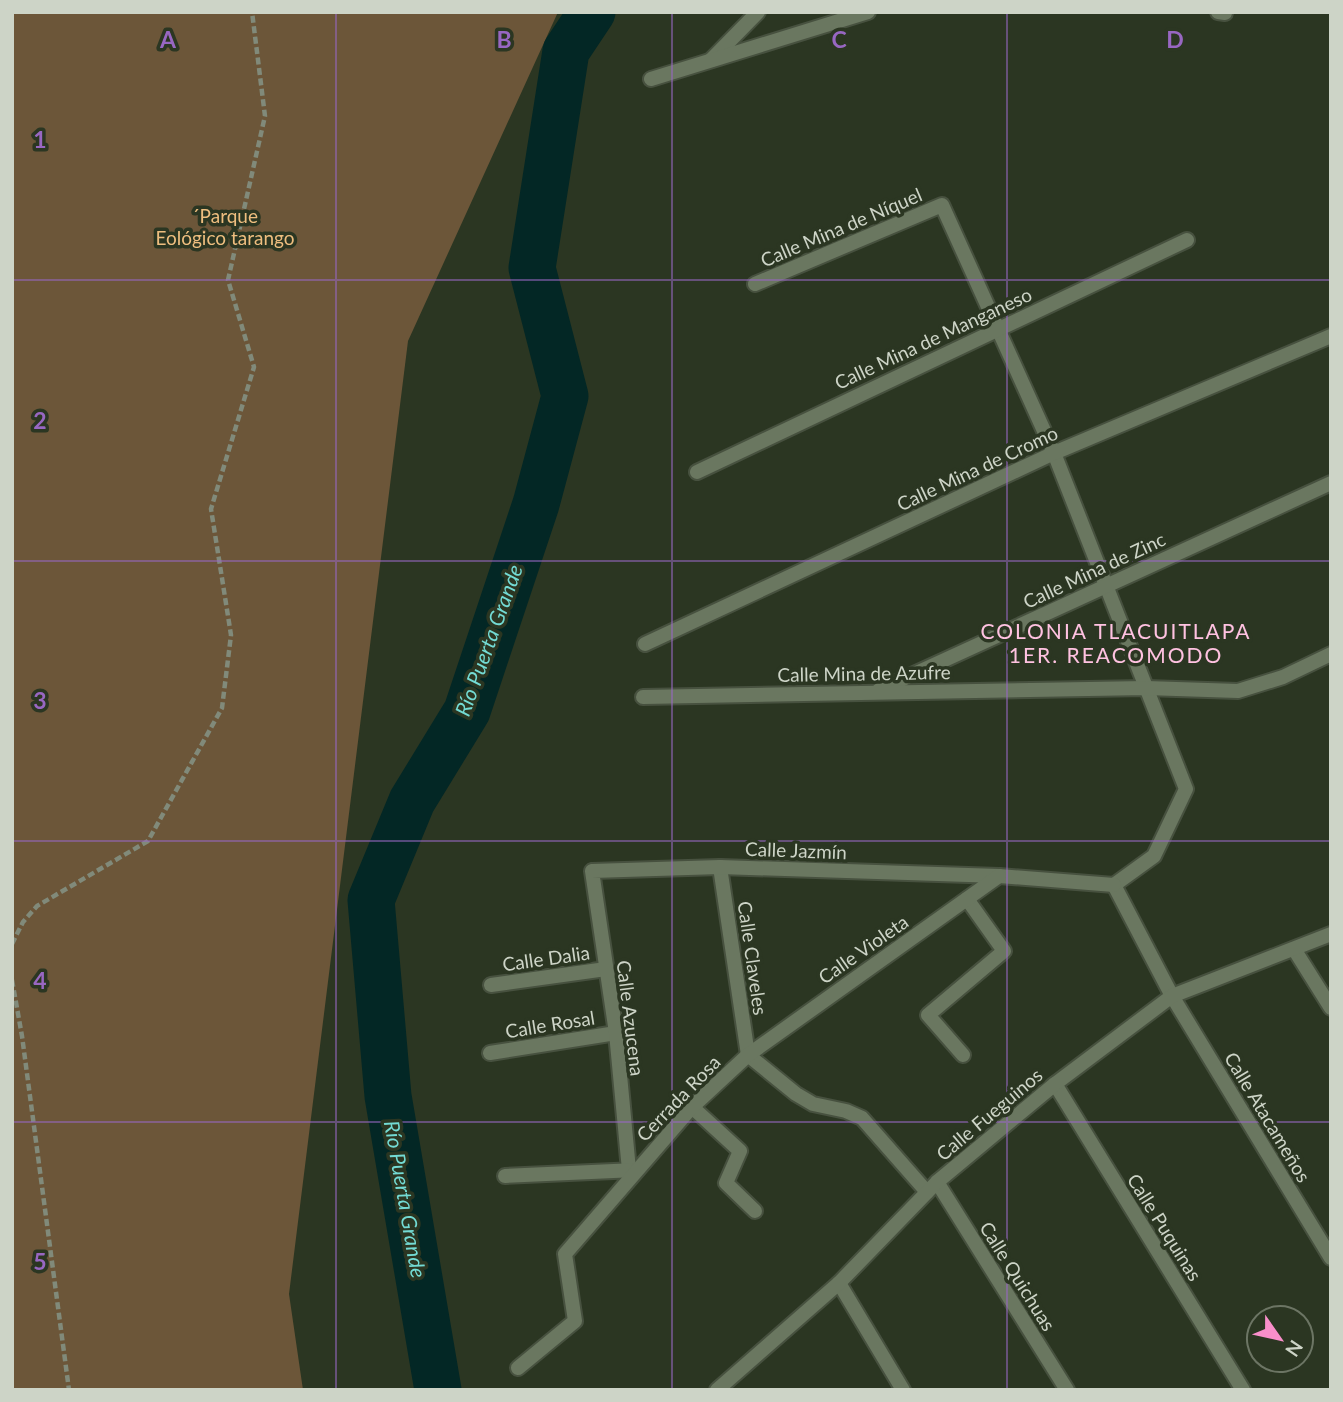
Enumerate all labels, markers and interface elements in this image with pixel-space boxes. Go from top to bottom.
text: A [159,25,177,53]
text: B [496,25,512,53]
text: C [831,25,847,53]
text: D [1166,25,1184,53]
text: 1 [33,125,47,153]
street label: Calle Mina de Níquel [757,183,925,271]
park label: ´Parque Eológico tarango [155,204,295,249]
street label: Calle Mina de Manganeso [831,282,1035,394]
text: 2 [33,406,47,434]
street label: Calle Mina de Cromo [893,421,1061,515]
street label: Calle Mina de Zinc [1019,527,1169,613]
water label: Río Puerta Grande [449,561,527,719]
district label: COLONIA TLACUITLAPA 1ER. REACOMODO [980,618,1252,667]
street label: Calle Mina de Azufre [777,660,951,686]
text: 3 [33,686,47,714]
street label: Calle Jazmín [745,837,847,863]
street label: Calle Claveles [734,900,772,1016]
street label: Calle Violeta [814,910,912,988]
street label: Calle Dalia [501,940,591,976]
street label: Calle Azucena [612,959,650,1077]
text: 4 [33,966,47,994]
street label: Calle Rosal [504,1006,596,1042]
street label: Calle Atacameños [1220,1048,1316,1186]
street label: Cerrada Rosa [631,1050,725,1146]
street label: Calle Fueguinos [931,1063,1047,1165]
water label: Río Puerta Grande [380,1118,432,1280]
street label: Calle Puquinas [1123,1169,1207,1285]
street label: Calle Quichuas [975,1217,1061,1335]
text: 5 [33,1247,47,1275]
north arrow [1245,1304,1315,1374]
text: N [1281,1336,1308,1361]

